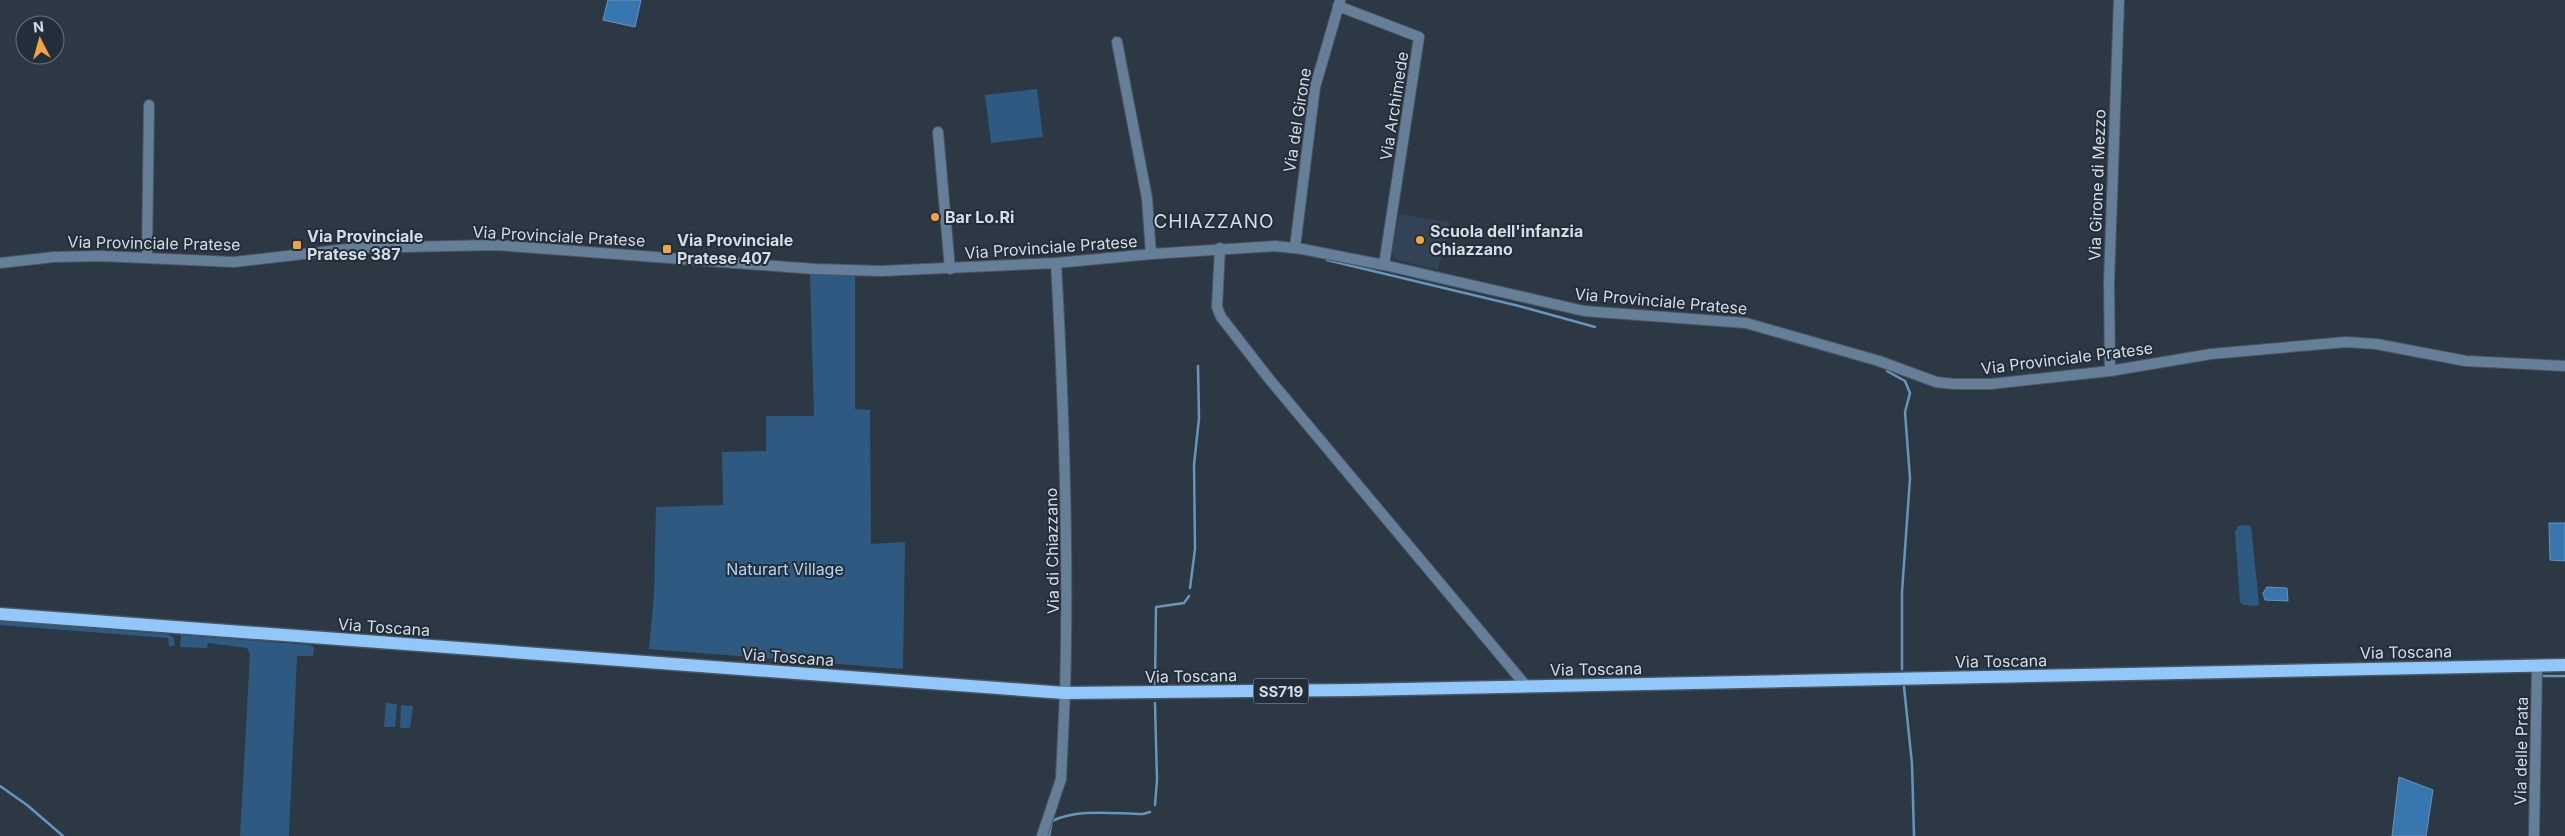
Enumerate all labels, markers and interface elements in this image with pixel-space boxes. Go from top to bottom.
north arrow [15,15,65,65]
text: N [32,18,45,36]
street label: Via Archimede [1376,50,1412,162]
street label: Via del Girone [1279,66,1315,174]
street label: Via Girone di Mezzo [2084,109,2110,261]
place label: Bar Lo.Ri [945,207,1014,227]
district label: CHIAZZANO [1153,210,1275,233]
marker: Bar Lo.Ri [929,211,941,223]
street label: Via Provinciale Pratese [472,221,646,251]
place label: Scuola dell'infanzia Chiazzano [1430,221,1583,259]
place label: Via Provinciale Pratese 387 [307,226,423,264]
place label: Via Provinciale Pratese 407 [677,230,793,268]
street label: Via Provinciale Pratese [67,231,241,255]
street label: Via Provinciale Pratese [964,231,1138,263]
marker: Scuola dell'infanzia Chiazzano [1414,234,1426,246]
marker: Via Provinciale Pratese 387 [291,239,303,251]
marker: Via Provinciale Pratese 407 [661,243,673,255]
street label: Via Provinciale Pratese [1574,283,1748,319]
street label: Via Provinciale Pratese [1980,338,2154,378]
street label: Via di Chiazzano [1041,488,1063,614]
park label: Naturart Village [726,559,844,579]
street label: Via Toscana [337,614,431,640]
street label: Via Toscana [2360,641,2452,663]
street label: Via Toscana [741,644,835,670]
street label: Via Toscana [1955,650,2047,672]
street label: Via Toscana [1550,658,1642,680]
street label: Via Toscana [1145,665,1237,687]
road number: SS719 [1254,678,1308,704]
street label: Via delle Prata [2510,697,2532,805]

